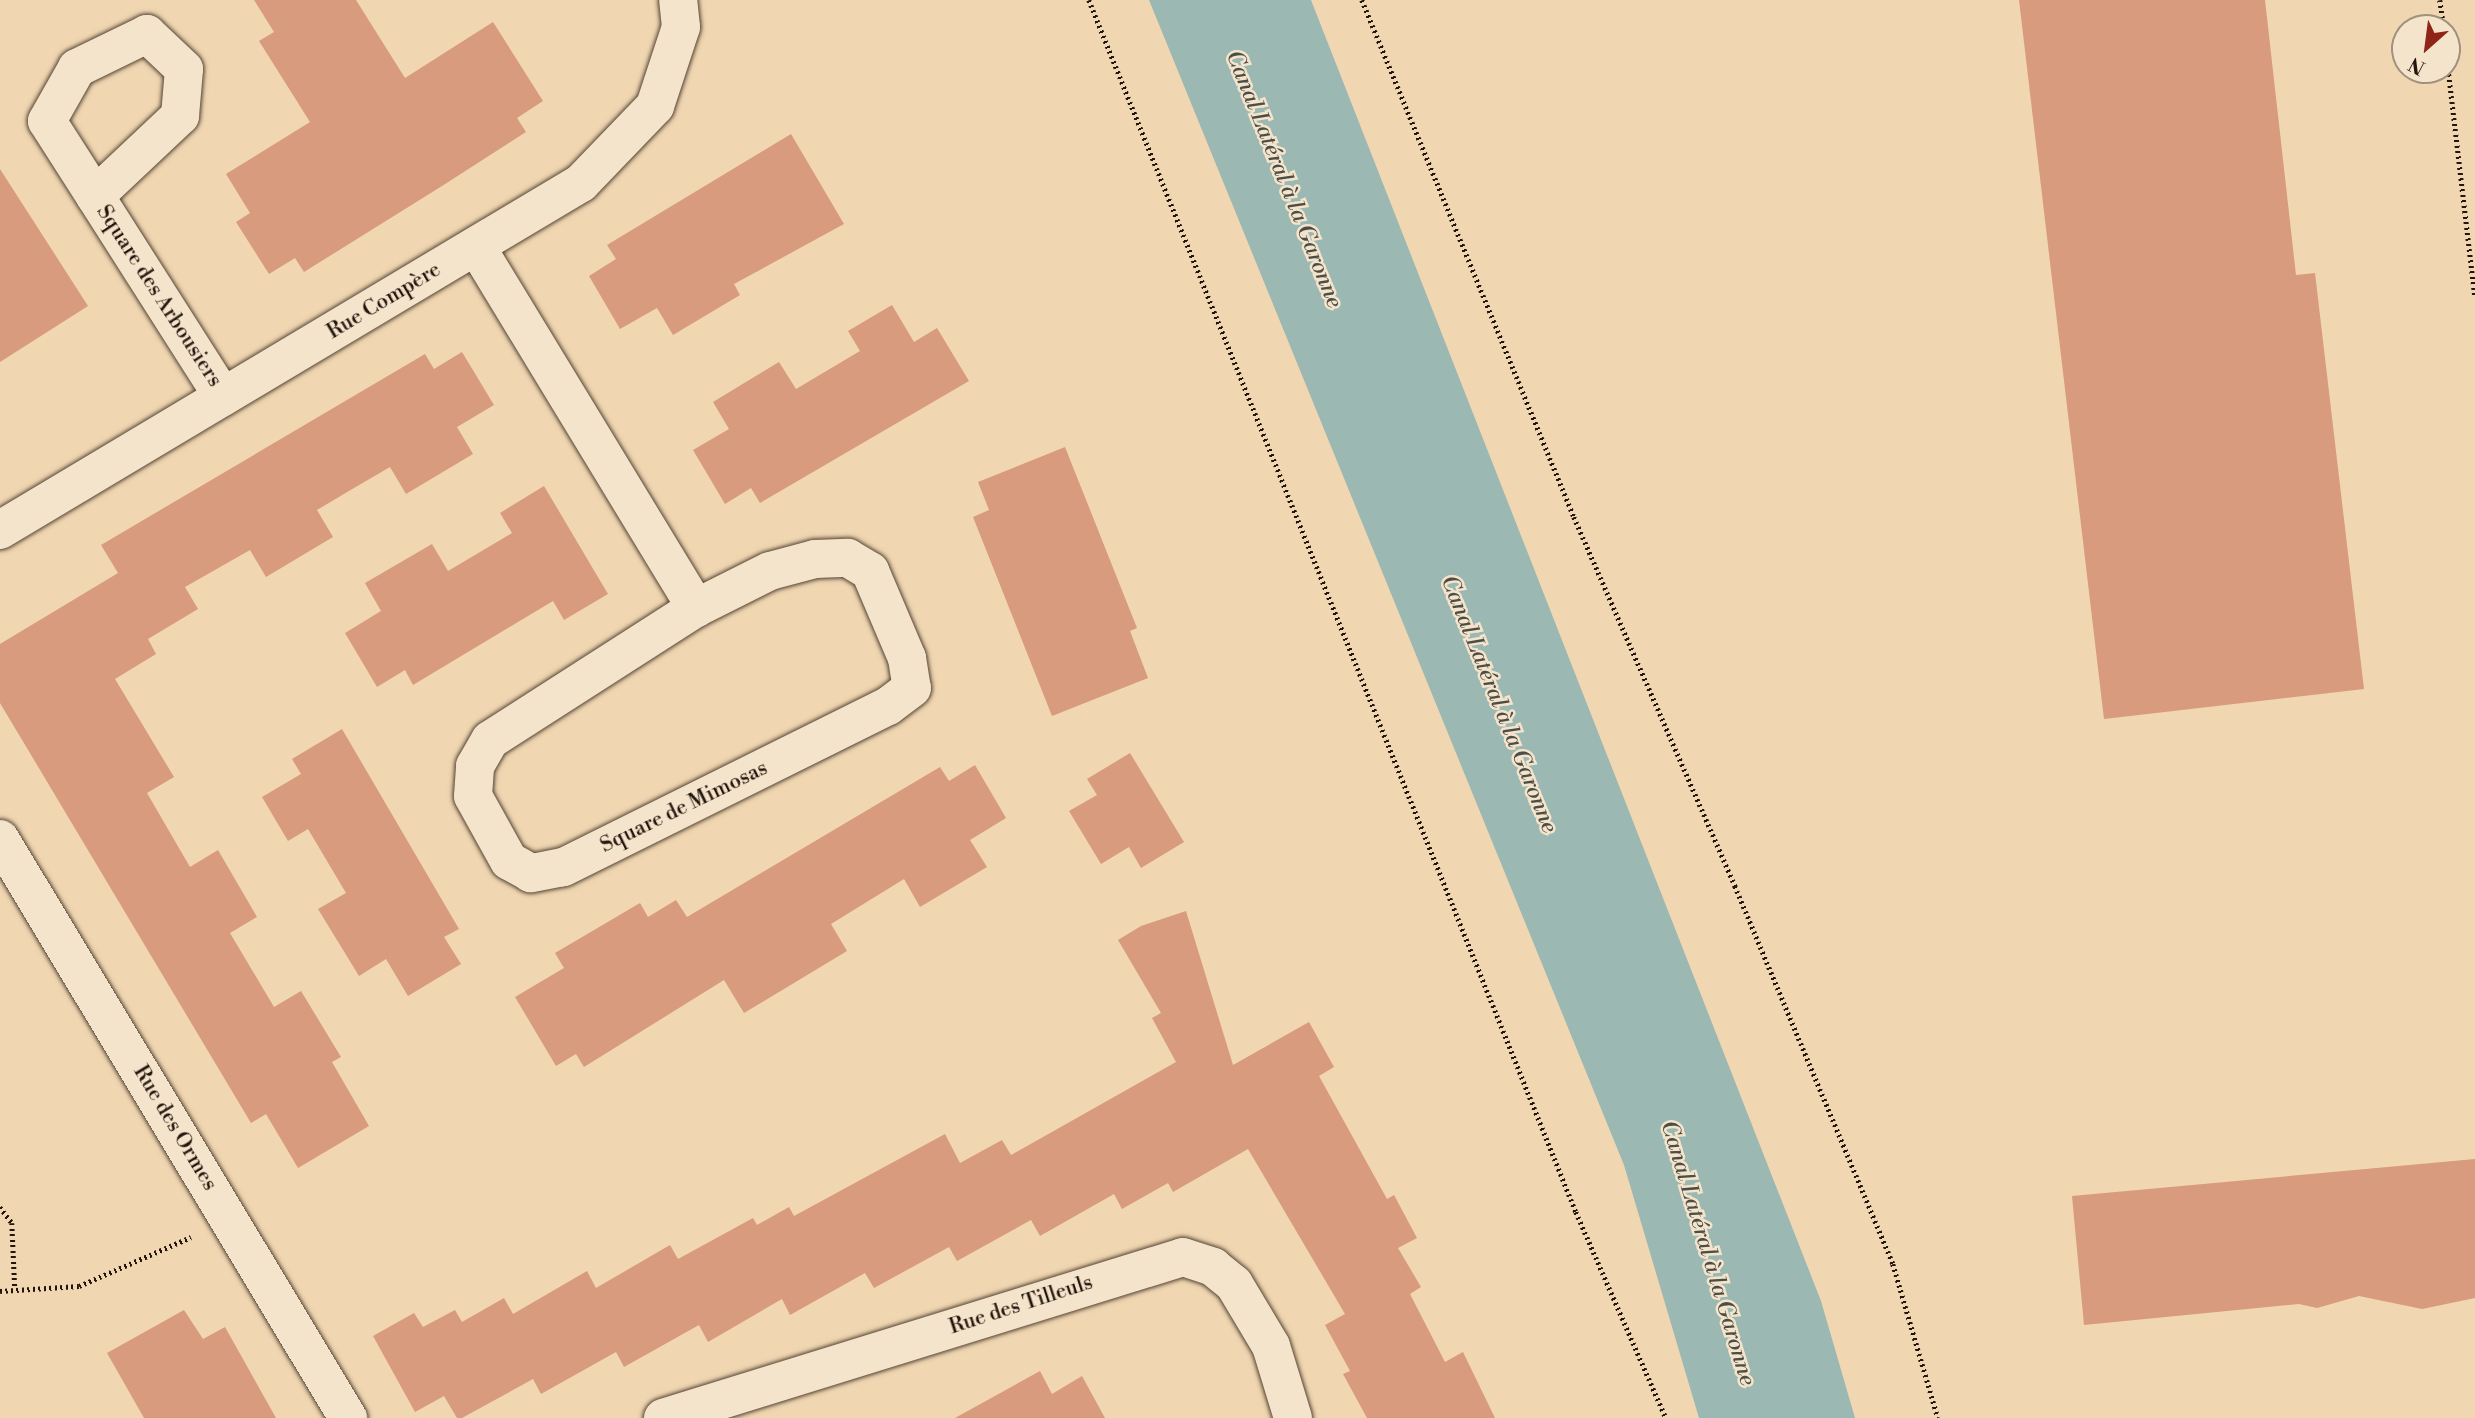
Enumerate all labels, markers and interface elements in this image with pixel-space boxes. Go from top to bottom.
north arrow [2391,14,2461,84]
water label: Canal Latéral à la Garonne [1220,46,1348,312]
text: N [2405,52,2429,80]
street label: Square des Arbousiers [91,200,227,392]
street label: Rue Compère [323,257,445,345]
water label: Canal Latéral à la Garonne [1435,571,1563,837]
street label: Square de Mimosas [596,756,772,858]
street label: Rue des Ormes [128,1061,222,1195]
water label: Canal Latéral à la Garonne [1655,1117,1761,1389]
street label: Rue des Tilleuls [946,1270,1096,1340]

